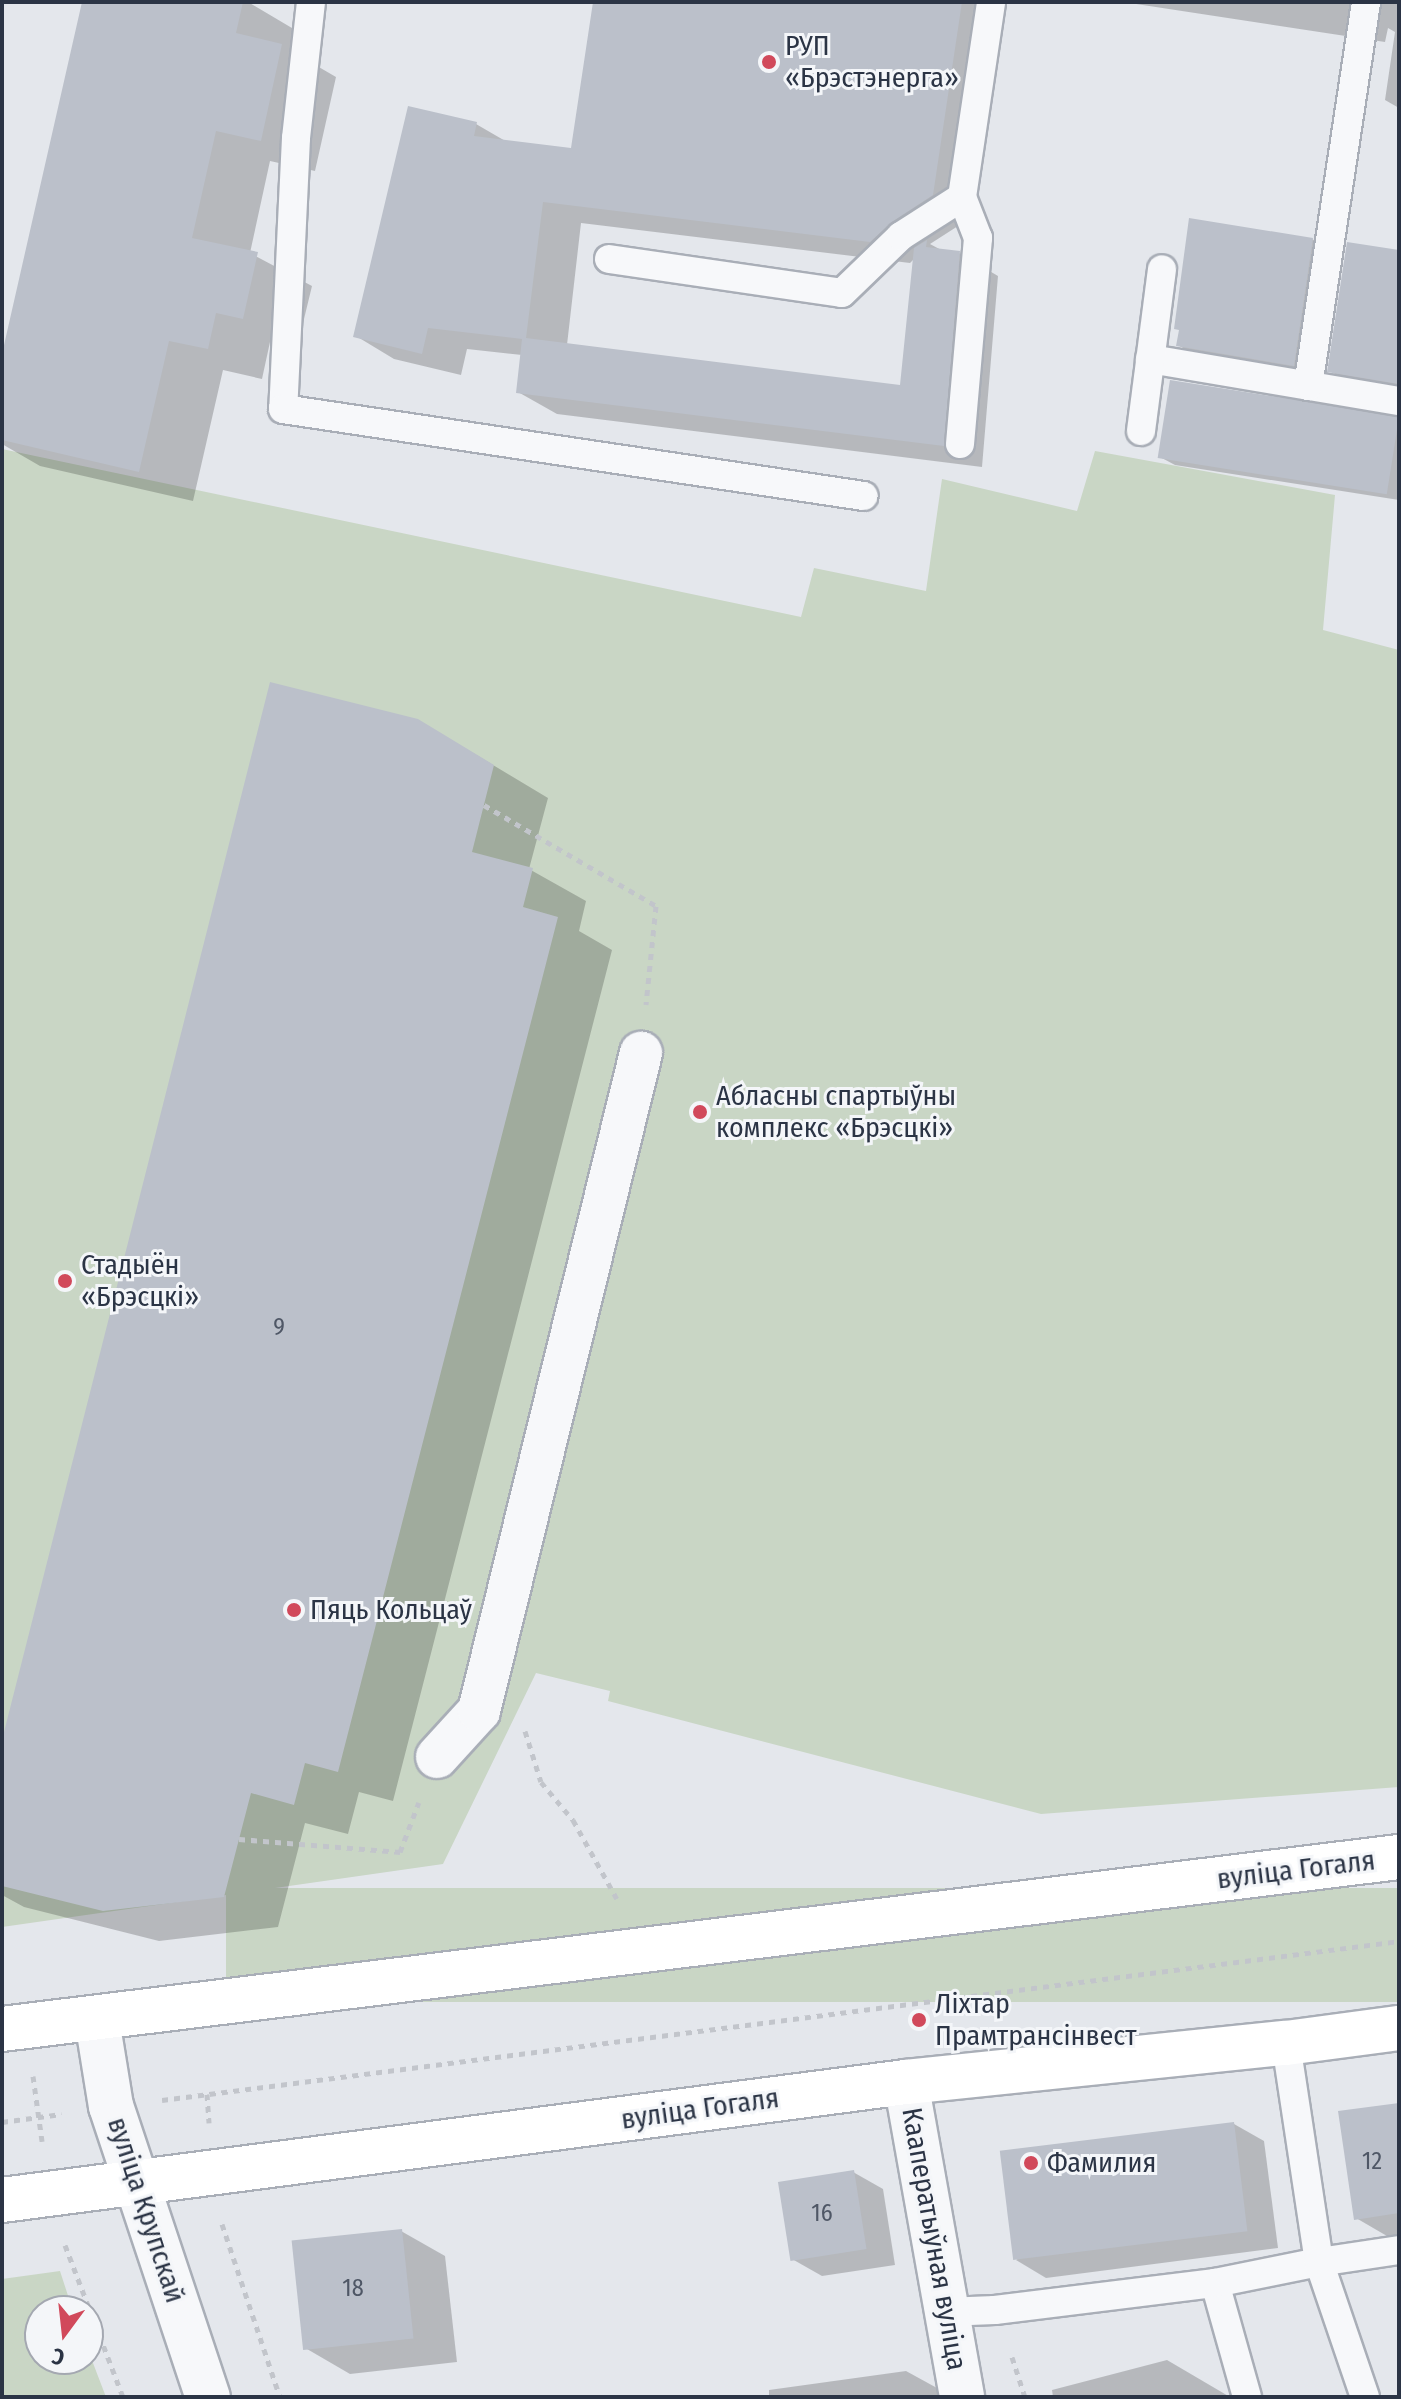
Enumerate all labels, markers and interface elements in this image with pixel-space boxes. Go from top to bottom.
place label: РУП «Брэстэнерга» [785,29,959,95]
marker: РУП «Брэстэнерга» [760,53,778,71]
place label: Абласны спартыўны комплекс «Брэсцкі» [716,1079,956,1145]
marker: Абласны спартыўны комплекс «Брэсцкі» [691,1103,709,1121]
place label: Стадыён «Брэсцкі» [81,1248,199,1314]
marker: Стадыён «Брэсцкі» [56,1272,74,1290]
house number: 9 [273,1314,285,1342]
place label: Пяць Кольцаў [310,1593,472,1627]
marker: Пяць Кольцаў [285,1601,303,1619]
street label: вуліца Гогаля [1215,1844,1377,1896]
place label: Ліхтар Прамтрансінвест [935,1987,1137,2053]
marker: Ліхтар Прамтрансінвест [910,2011,928,2029]
street label: вуліца Гогаля [619,2081,781,2137]
street label: Кааператыўная вуліца [894,2105,974,2373]
street label: вуліца Крупскай [100,2113,192,2307]
place label: Фамилия [1047,2146,1156,2180]
house number: 12 [1362,2148,1382,2176]
marker: Фамилия [1022,2154,1040,2172]
house number: 16 [811,2200,833,2228]
house number: 18 [342,2275,364,2303]
north arrow [24,2295,104,2375]
text: С [49,2342,67,2371]

